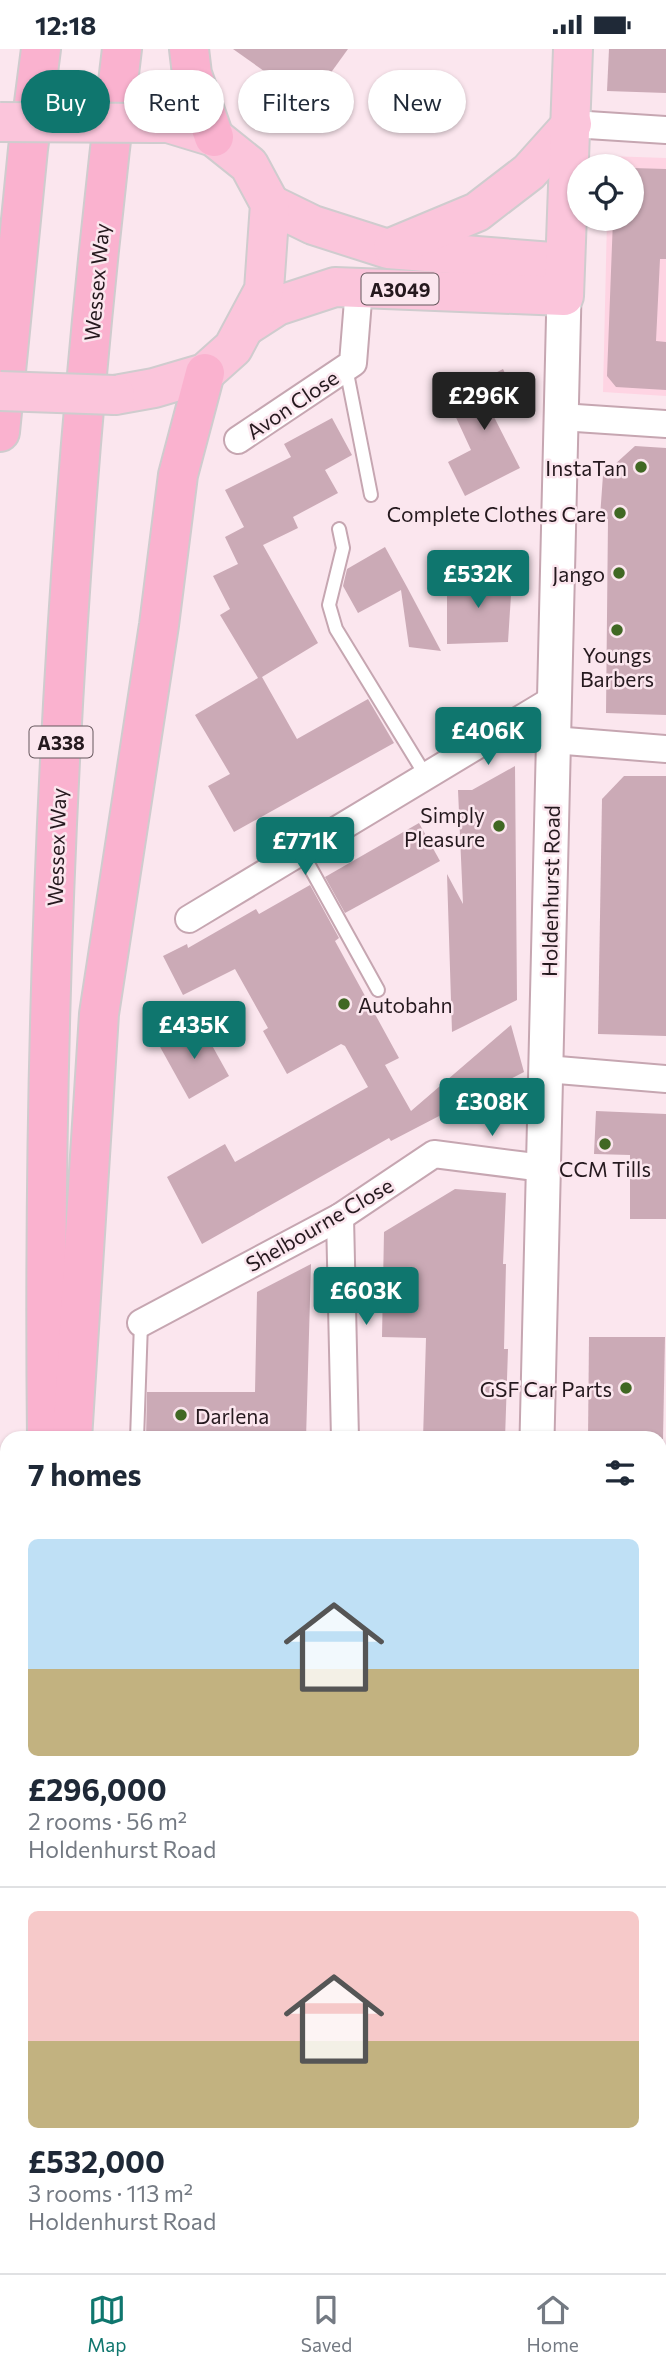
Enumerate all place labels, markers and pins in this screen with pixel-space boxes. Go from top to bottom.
pin: £296K [435,373,533,432]
place label: InstaTan [545,455,627,480]
marker: InstaTan [633,459,649,475]
place label: Complete Clothes Care [387,501,606,526]
marker: Complete Clothes Care [612,505,628,521]
pin: £532K [429,551,527,610]
place label: Jango [552,561,605,586]
marker: Jango [611,565,627,581]
marker: Youngs Barbers [609,622,625,638]
place label: Youngs Barbers [580,642,654,691]
pin: £406K [439,707,537,767]
place label: Simply Pleasure [404,802,485,851]
pin: £771K [256,817,354,877]
marker: Simply Pleasure [491,818,507,834]
place label: Autobahn [358,992,452,1017]
marker: Autobahn [336,996,352,1012]
pin: £435K [145,1002,243,1061]
pin: £308K [443,1079,541,1138]
marker: CCM Tills [597,1136,613,1152]
place label: CCM Tills [559,1156,651,1181]
pin: £603K [317,1267,415,1327]
place label: GSF Car Parts [480,1376,612,1401]
marker: GSF Car Parts [618,1380,634,1396]
place label: Darlena [195,1403,269,1428]
marker: Darlena [173,1407,189,1423]

